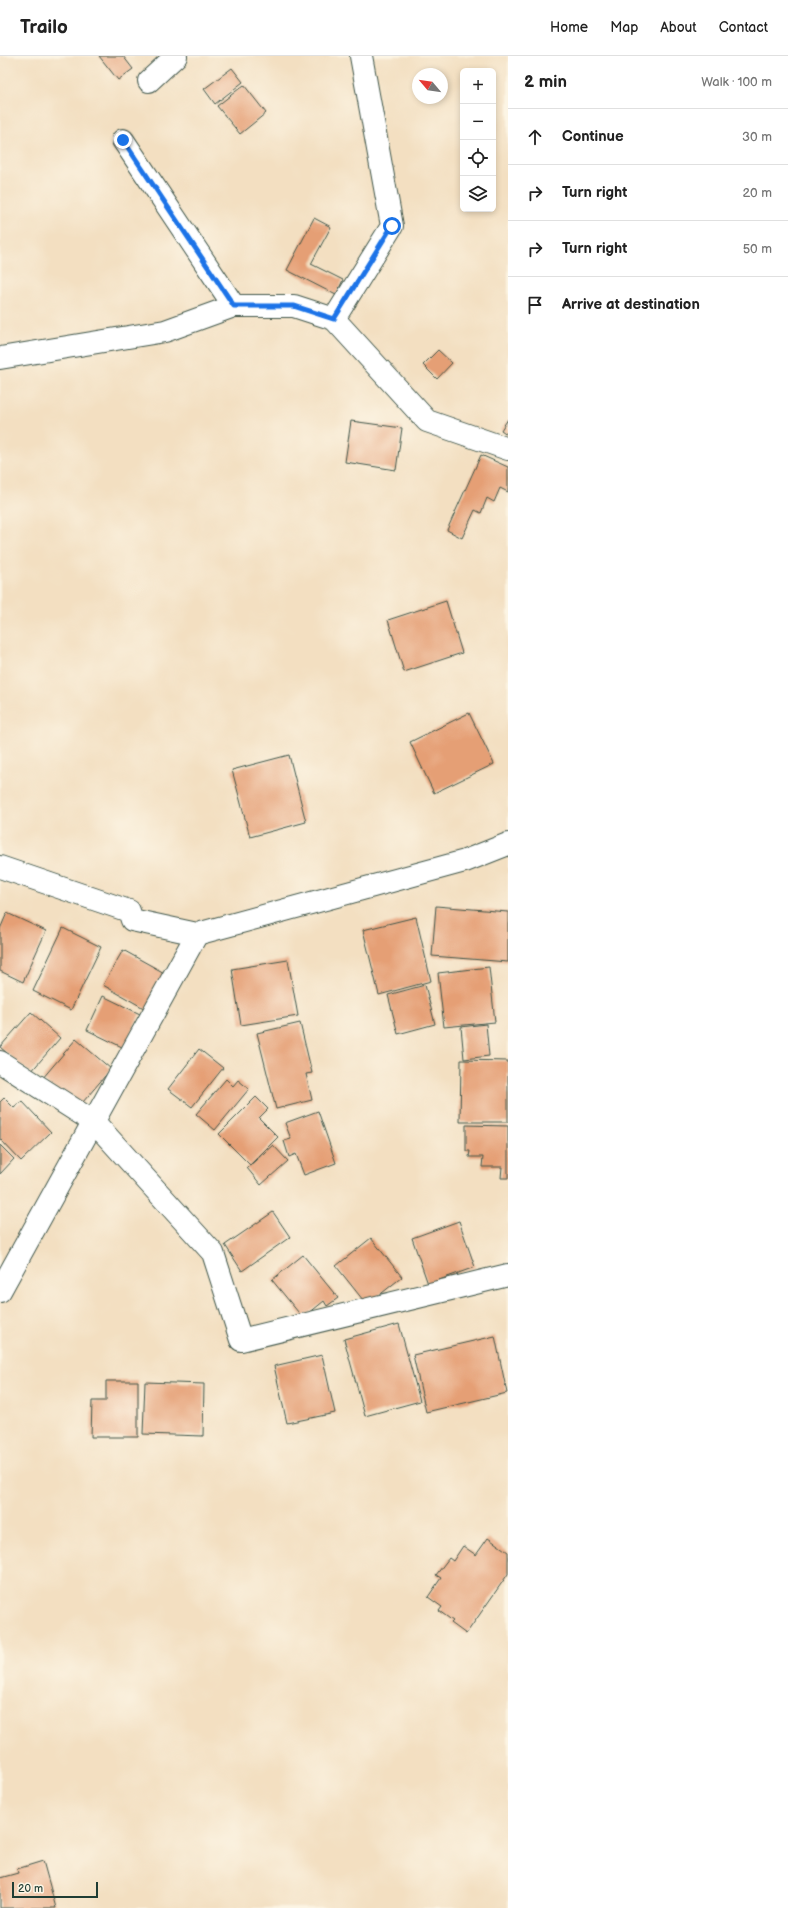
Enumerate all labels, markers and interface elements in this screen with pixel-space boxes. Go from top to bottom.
text: Trailo [20,16,68,39]
text: Home [550,19,588,36]
text: Map [610,19,638,36]
text: About [660,19,697,36]
text: Contact [719,19,768,36]
north arrow [412,68,448,104]
map controls [460,68,496,212]
button: + [460,68,496,104]
text: 2 min [524,72,567,92]
text: Walk · 100 m [701,74,772,90]
button: − [460,104,496,140]
icon: ahead [524,126,546,148]
text: Continue [562,127,624,146]
text: 30 m [742,129,772,145]
route end [114,131,132,149]
button: locate [460,140,496,176]
button: layers [460,176,496,212]
icon: right [524,182,546,204]
text: Turn right [562,183,627,202]
text: 20 m [742,185,772,201]
route start [383,217,401,235]
icon: right [524,238,546,260]
text: Turn right [562,239,627,258]
text: 50 m [743,241,772,257]
icon: arrive [524,294,546,316]
text: Arrive at destination [562,295,700,314]
scale bar [12,1880,98,1899]
text: 20 m [18,1882,43,1895]

